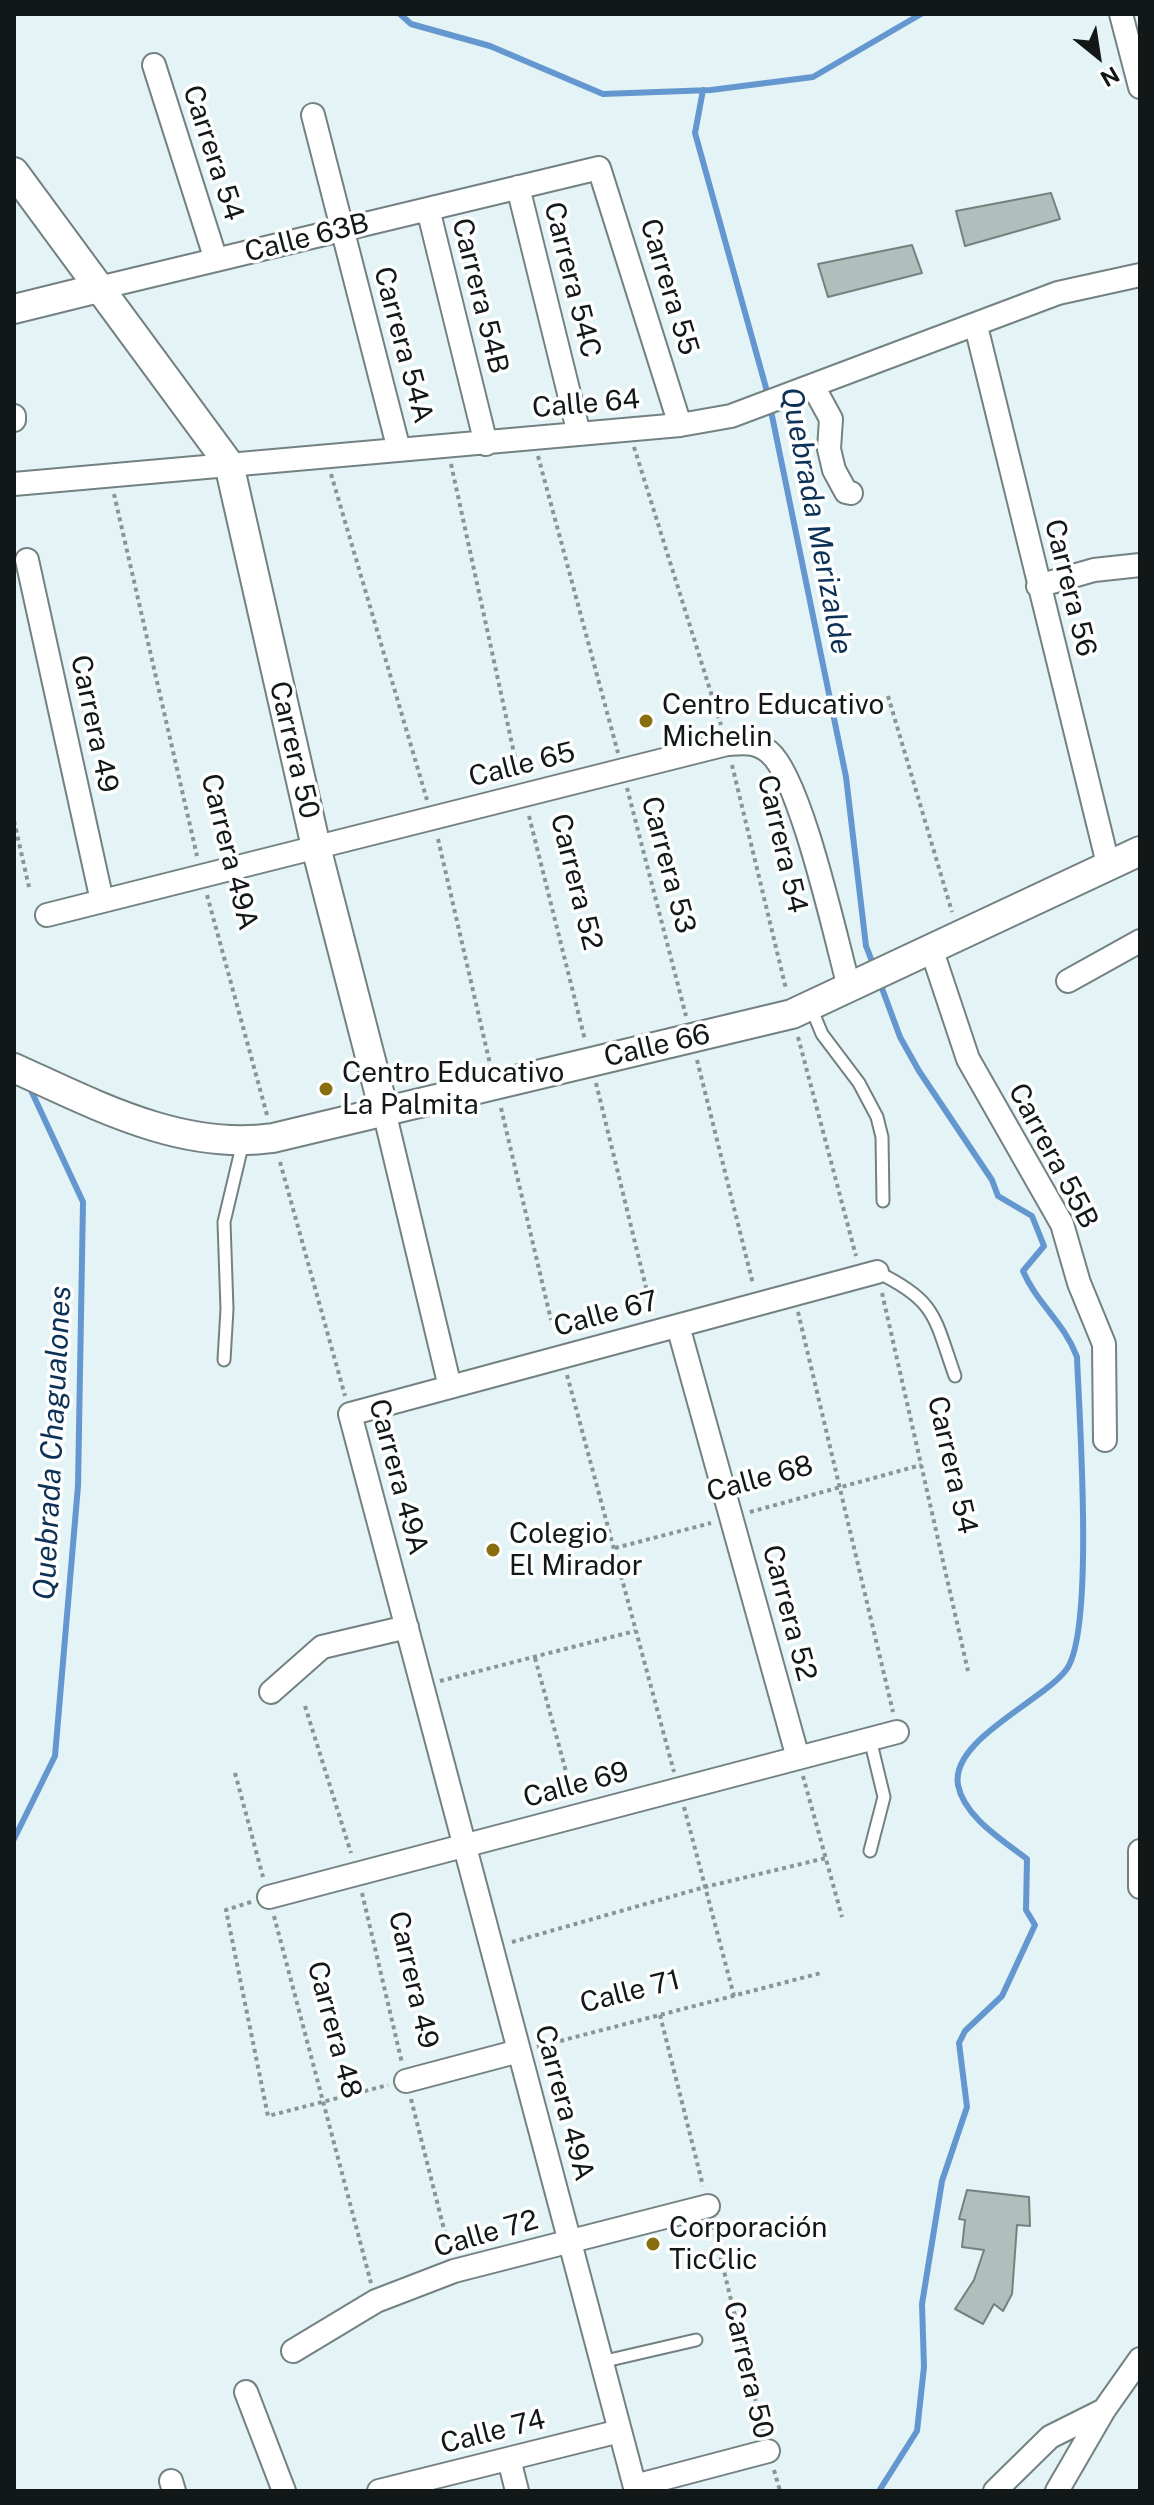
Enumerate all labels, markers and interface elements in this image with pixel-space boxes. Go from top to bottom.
north arrow [1058,16,1138,96]
text: N [1096,61,1124,92]
street label: Carrera 54 [175,81,251,225]
street label: Carrera 54C [536,198,608,362]
street label: Calle 63B [241,206,373,270]
street label: Carrera 54B [444,215,516,377]
street label: Carrera 55 [632,215,706,359]
street label: Carrera 54A [366,263,440,427]
street label: Calle 64 [531,383,641,425]
water label: Quebrada Merizalde [772,384,860,658]
street label: Carrera 56 [1037,516,1103,660]
street label: Carrera 49 [63,652,125,796]
street label: Carrera 50 [262,678,326,822]
place label: Centro Educativo Michelin [662,688,884,754]
marker: Centro Educativo Michelin [637,712,655,730]
street label: Calle 65 [465,736,579,794]
street label: Carrera 49A [193,770,265,934]
street label: Carrera 54 [750,772,814,916]
street label: Carrera 53 [634,793,702,937]
street label: Carrera 52 [543,810,609,954]
street label: Calle 66 [601,1018,713,1074]
place label: Centro Educativo La Palmita [342,1056,564,1122]
street label: Carrera 55B [1001,1078,1105,1234]
marker: Centro Educativo La Palmita [317,1080,335,1098]
street label: Calle 67 [550,1284,662,1344]
water label: Quebrada Chagualones [27,1285,79,1601]
street label: Carrera 54 [920,1393,984,1537]
street label: Carrera 49A [361,1395,435,1559]
street label: Calle 68 [703,1449,817,1509]
place label: Colegio El Mirador [509,1517,643,1583]
marker: Colegio El Mirador [484,1541,502,1559]
street label: Carrera 52 [755,1541,823,1685]
street label: Calle 69 [520,1755,632,1815]
street label: Carrera 49 [381,1908,445,2052]
street label: Carrera 48 [300,1958,368,2102]
street label: Calle 71 [577,1963,683,2021]
street label: Carrera 49A [527,2021,601,2185]
street label: Calle 72 [430,2203,542,2265]
place label: Corporación TicClic [669,2211,827,2277]
marker: Corporación TicClic [644,2235,662,2253]
street label: Carrera 50 [716,2298,780,2442]
street label: Calle 74 [437,2403,549,2461]

